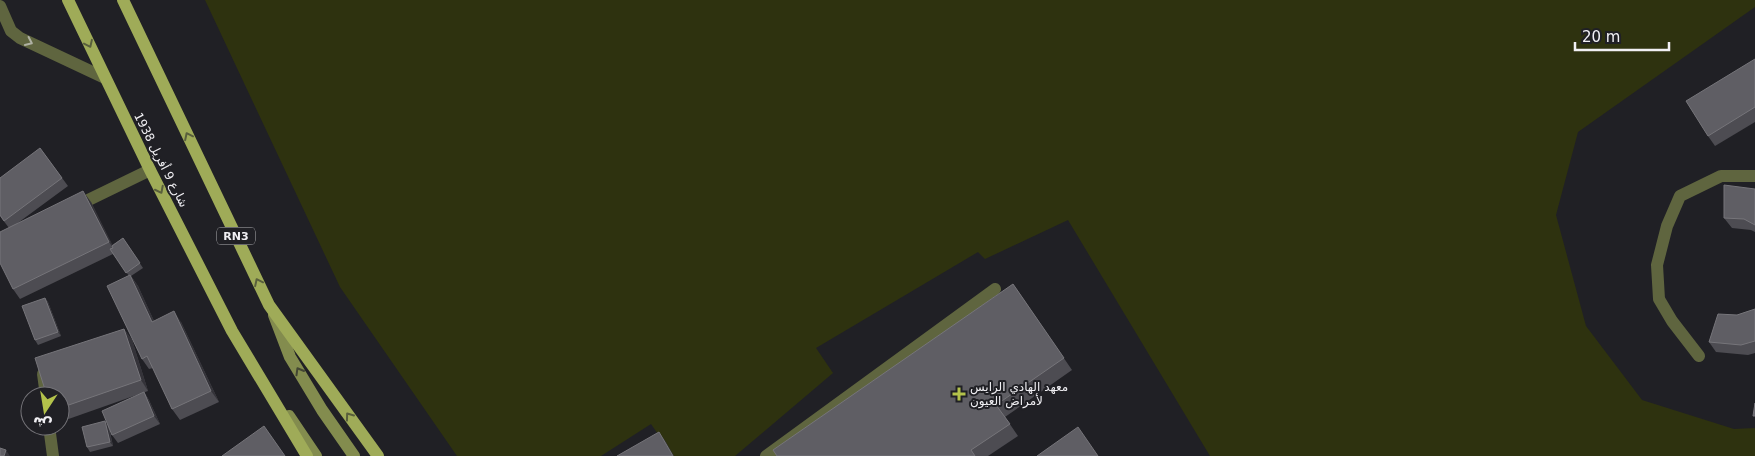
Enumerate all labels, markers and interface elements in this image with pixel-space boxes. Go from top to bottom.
scale bar [1575,20,1669,52]
text: 20 m [1582,28,1620,46]
one-way arrow [24,36,33,47]
one-way arrow [83,39,93,48]
street label: شارع 9 أفريل 1938 [130,110,192,210]
one-way arrow [184,132,194,141]
one-way arrow [154,185,164,194]
road number: RN3 [217,228,255,245]
one-way arrow [254,278,265,287]
one-way arrow [295,368,305,377]
place label: معهد الهادي الرايس لأمراض العيون [970,380,1068,409]
north arrow [20,386,70,436]
marker: معهد الهادي الرايس لأمراض العيون [952,387,966,401]
one-way arrow [346,413,356,422]
text: ش [31,414,53,434]

